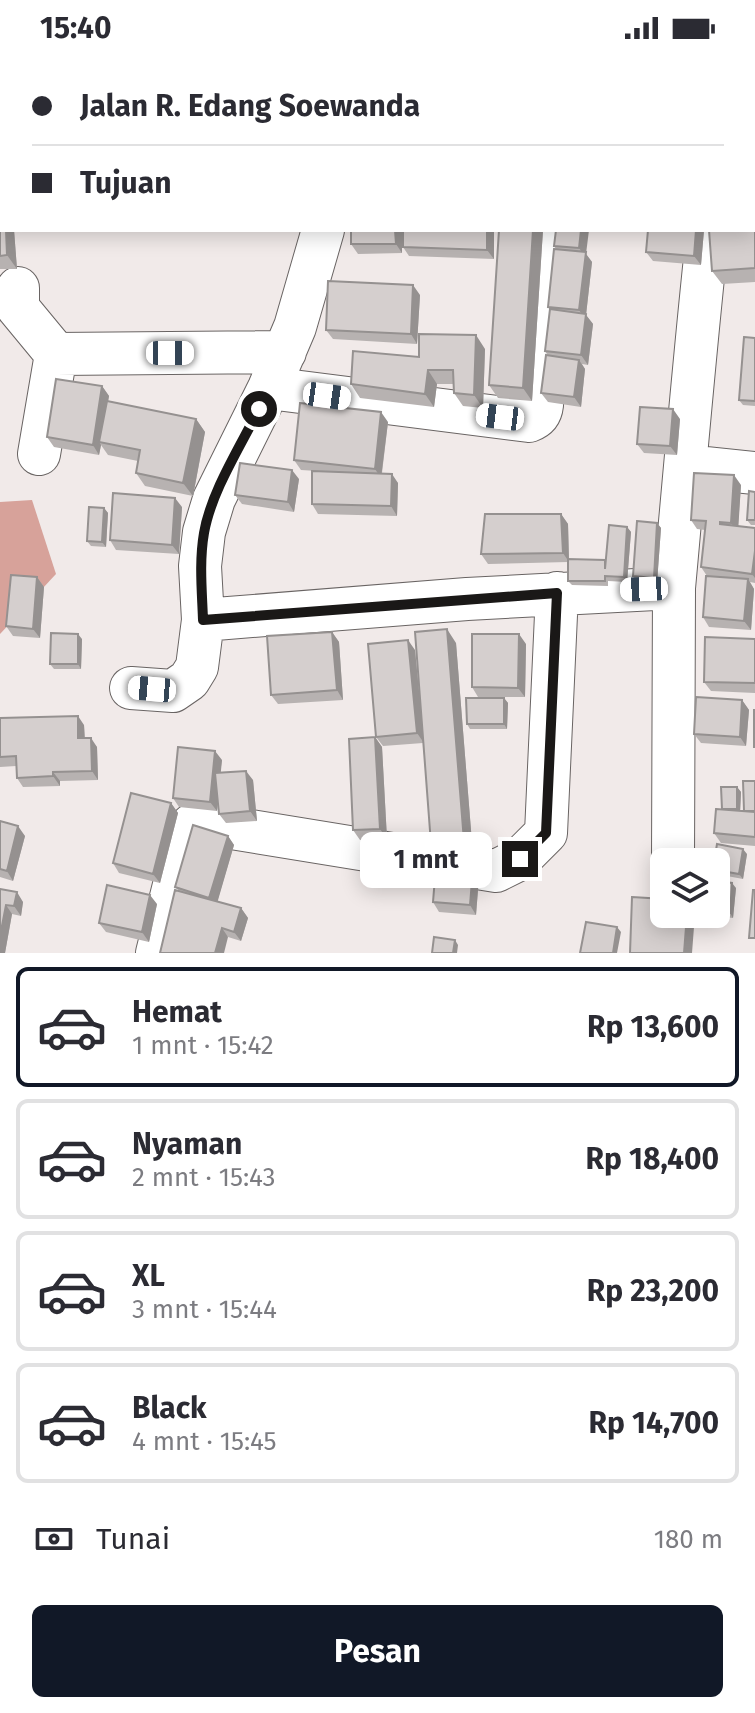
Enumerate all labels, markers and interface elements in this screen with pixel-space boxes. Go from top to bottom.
text: 15:40 [40,10,112,46]
text: Jalan R. Edang Soewanda [80,88,420,124]
text: Tujuan [80,165,172,201]
car [146,341,194,365]
car [302,381,352,411]
route start [241,391,277,427]
car [475,402,525,432]
car [620,576,668,602]
car [127,675,177,703]
callout: 1 mnt [360,831,492,887]
route end [502,841,538,877]
text: 1 mnt [393,844,459,875]
map controls [650,848,730,928]
button: layers [650,848,730,928]
icon: car [36,991,108,1063]
text: Hemat [132,994,222,1030]
text: Rp 13,600 [587,1009,719,1045]
text: 1 mnt · 15:42 [132,1030,274,1061]
icon: car [36,1123,108,1195]
text: Nyaman [132,1126,242,1162]
text: Rp 18,400 [586,1141,719,1177]
text: 2 mnt · 15:43 [132,1162,275,1193]
icon: car [36,1255,108,1327]
text: XL [132,1258,165,1294]
text: Rp 23,200 [587,1273,719,1309]
text: 3 mnt · 15:44 [132,1294,277,1325]
icon: car [36,1387,108,1459]
text: Black [132,1390,207,1426]
text: Rp 14,700 [589,1405,719,1441]
text: 4 mnt · 15:45 [132,1426,277,1457]
icon: cash [32,1517,76,1561]
text: Tunai [96,1521,170,1557]
text: 180 m [654,1524,723,1555]
button: Pesan [32,1605,723,1697]

